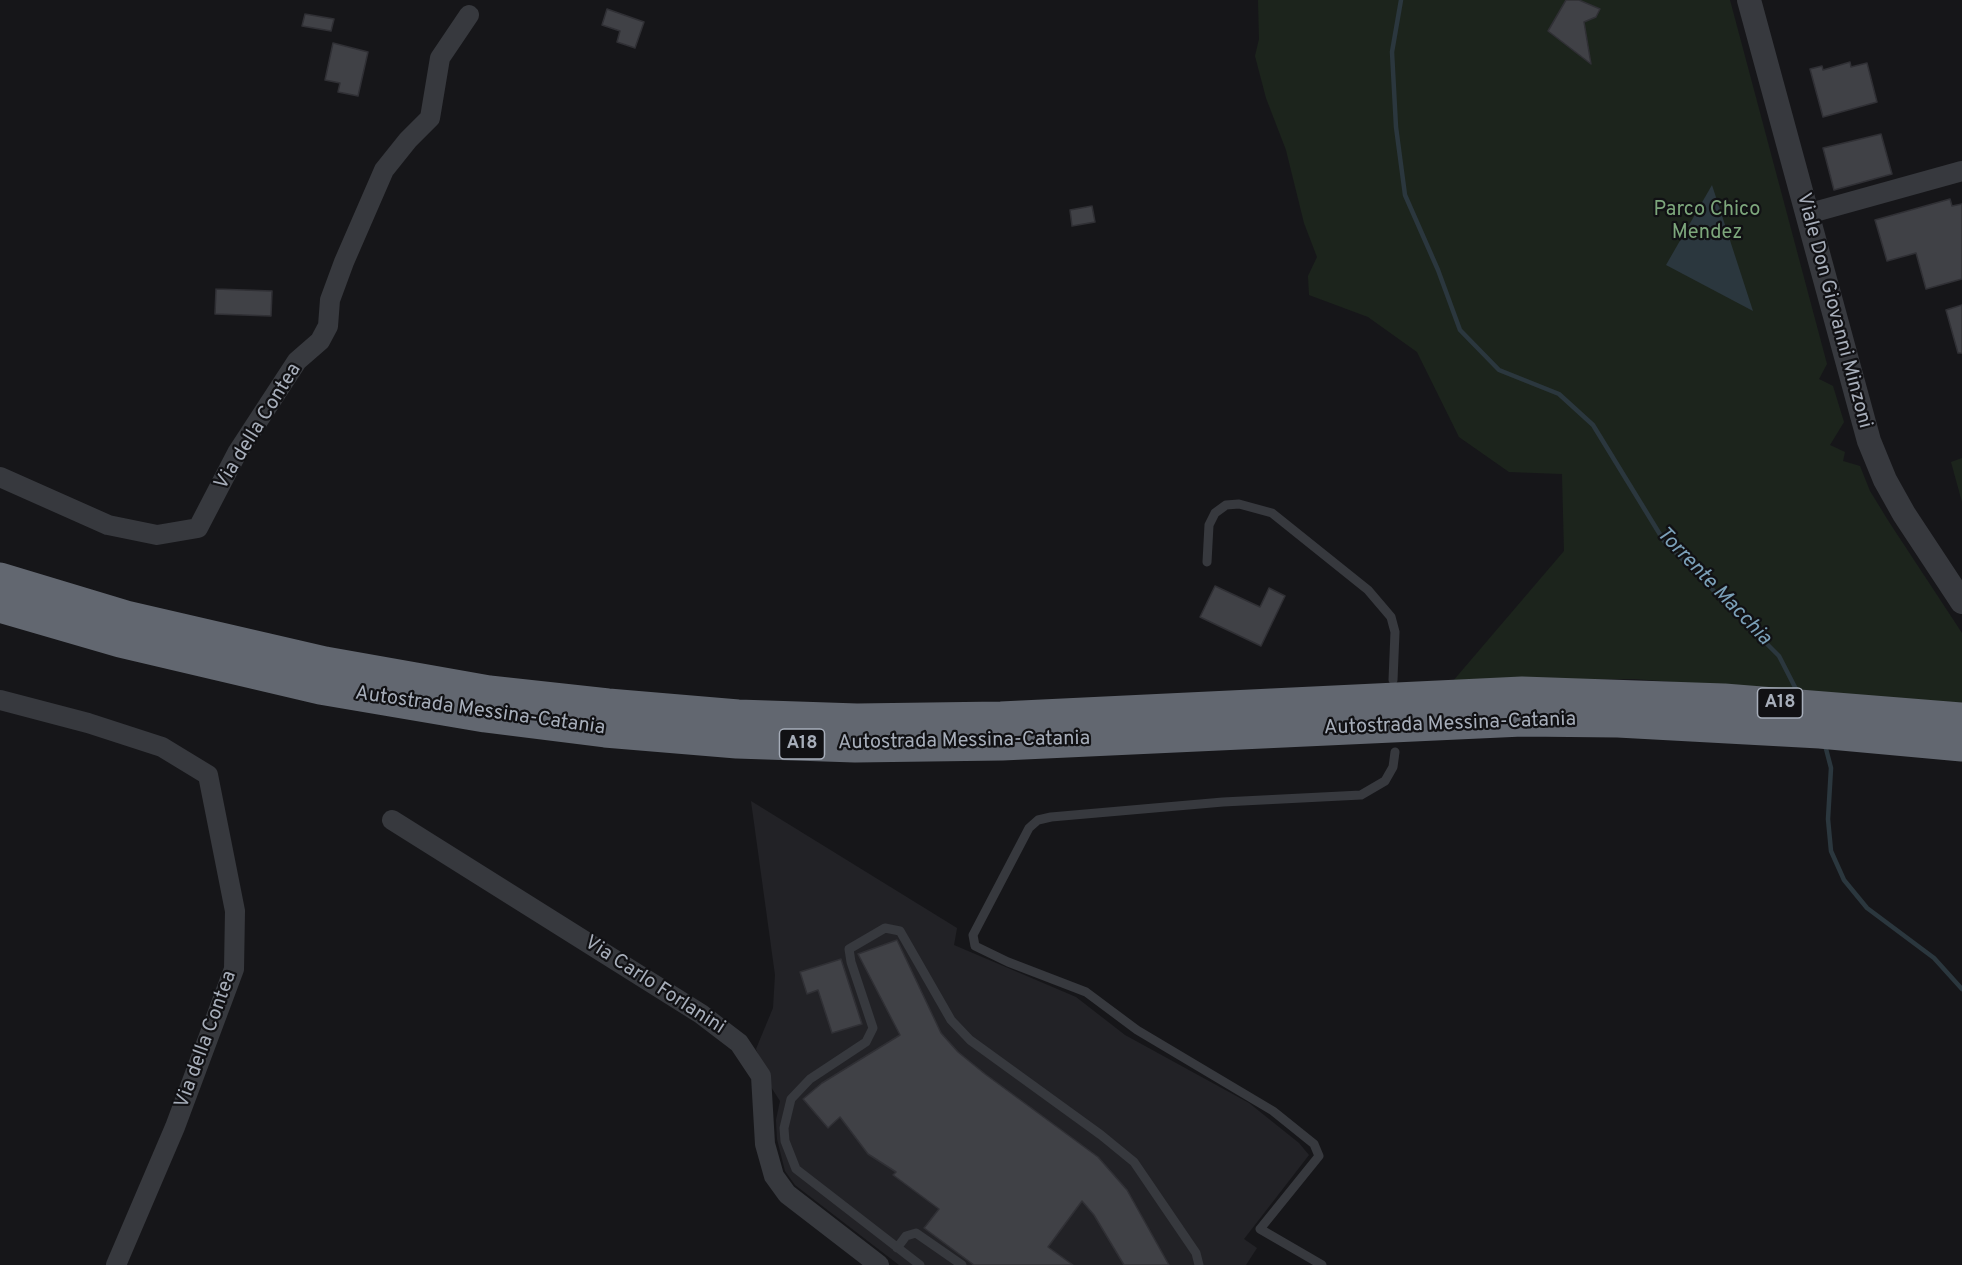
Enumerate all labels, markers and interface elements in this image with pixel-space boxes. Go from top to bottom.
street label: Viale Don Giovanni Minzoni [1790,191,1876,431]
park label: Parco Chico Mendez [1654,199,1760,246]
street label: Via della Contea [210,359,308,495]
water label: Torrente Macchia [1650,522,1776,652]
street label: Autostrada Messina-Catania [353,683,607,741]
road number: A18 [1758,688,1802,718]
street label: Autostrada Messina-Catania [1324,709,1576,741]
street label: Autostrada Messina-Catania [838,728,1090,756]
road number: A18 [780,729,824,759]
street label: Via Carlo Forlanini [579,932,729,1040]
street label: Via della Contea [171,968,243,1112]

